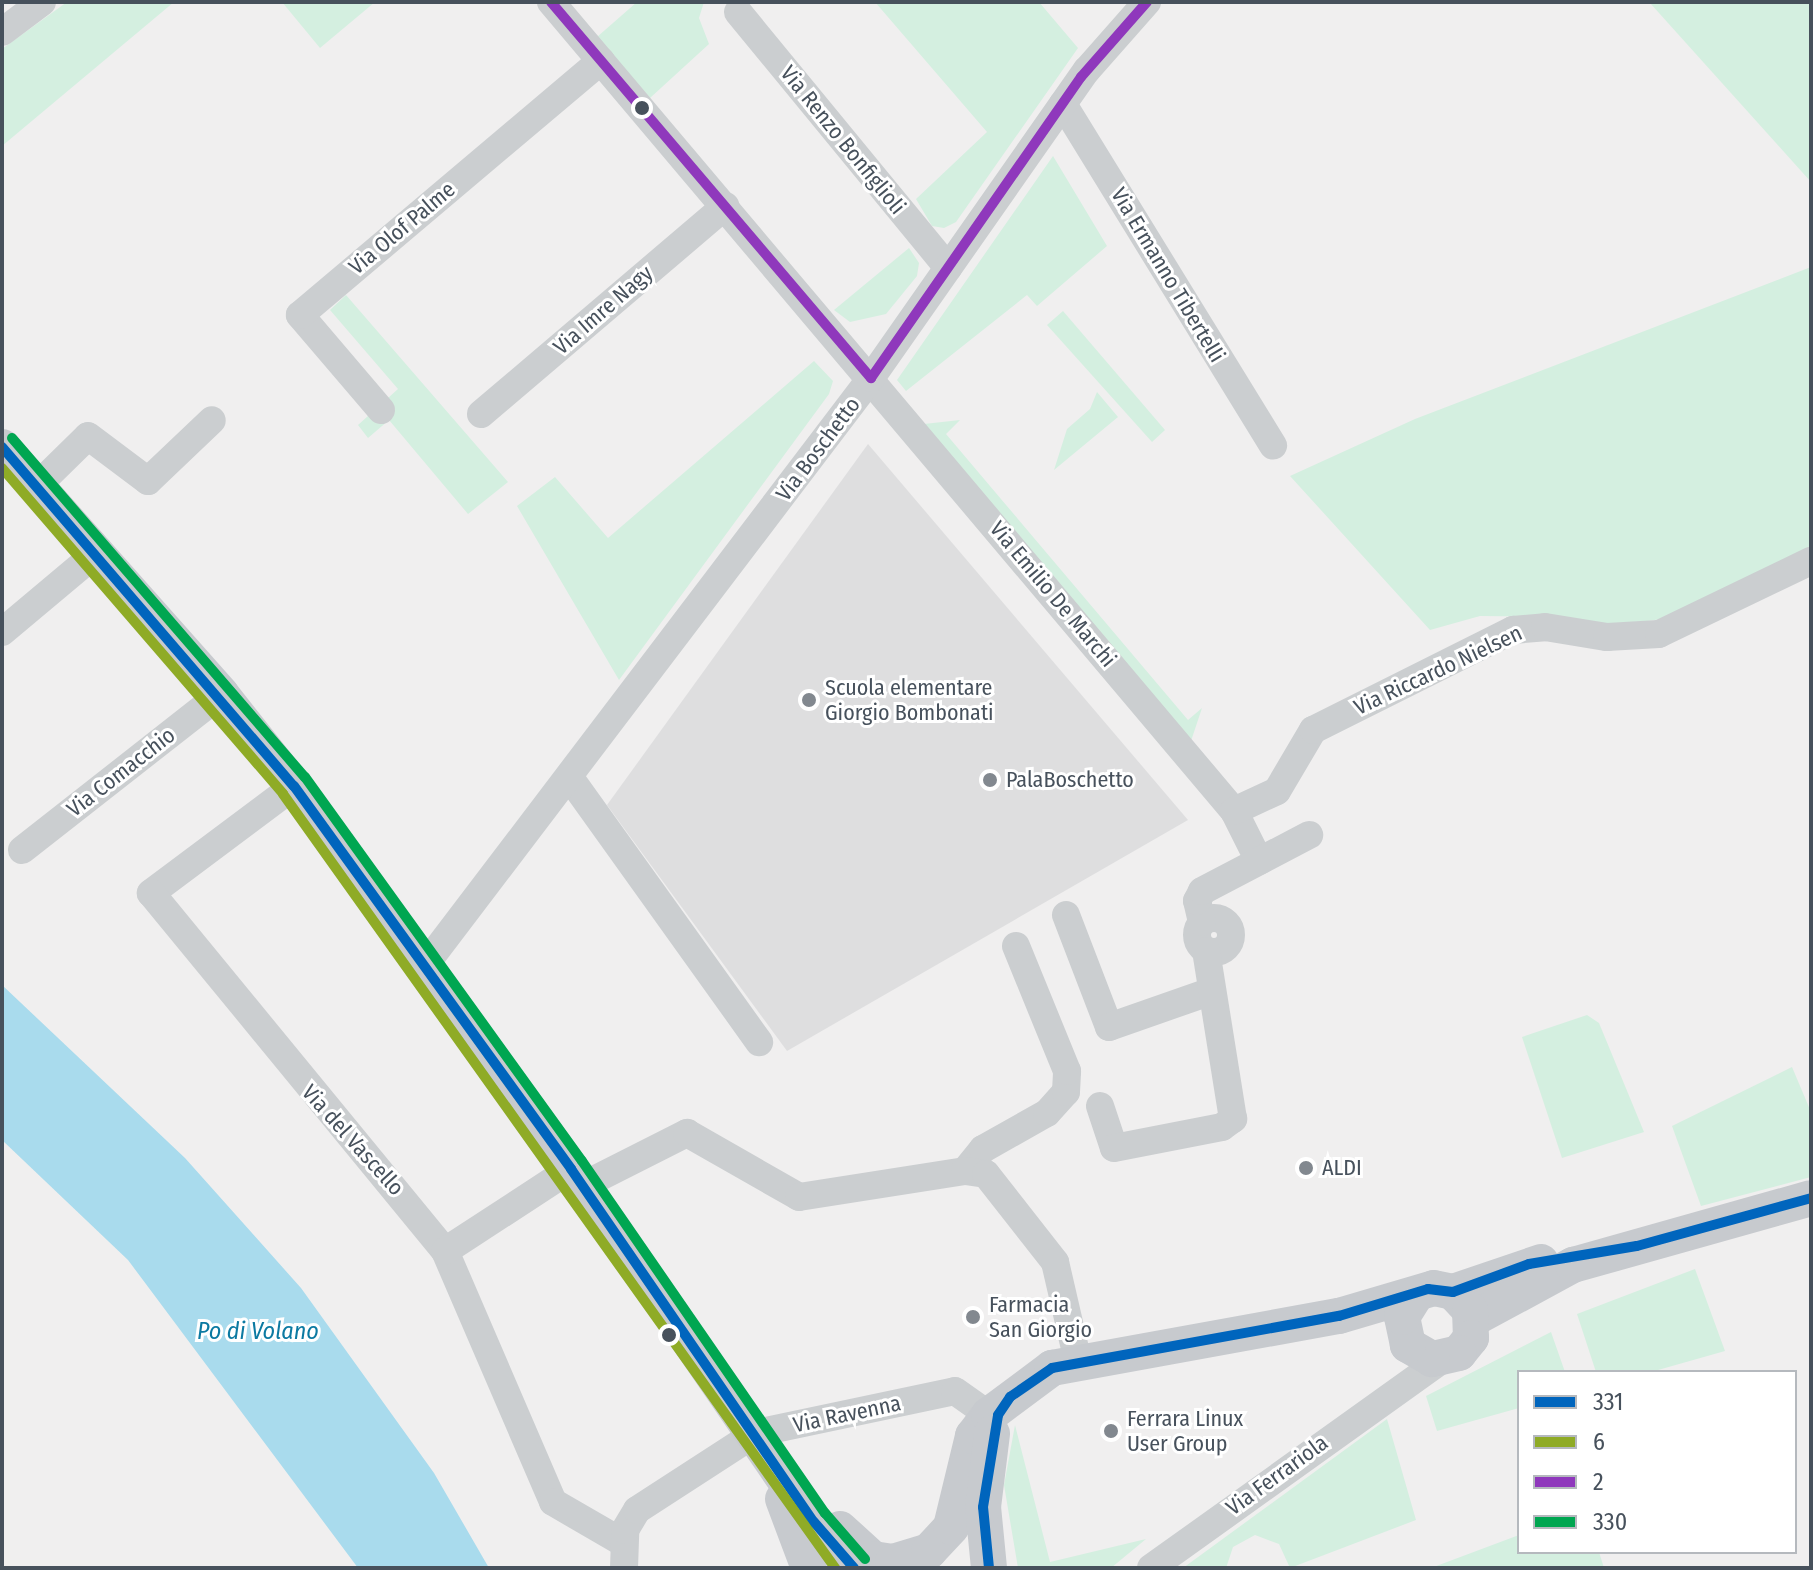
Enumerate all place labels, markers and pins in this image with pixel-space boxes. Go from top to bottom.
unlabelled marker [634,100,650,116]
place label: Scuola elementare Giorgio Bombonati [825,674,994,726]
marker: Scuola elementare Giorgio Bombonati [800,691,818,709]
place label: PalaBoschetto [1006,767,1134,793]
marker: PalaBoschetto [981,771,999,789]
place label: ALDI [1322,1155,1362,1181]
marker: ALDI [1297,1159,1315,1177]
place label: Farmacia San Giorgio [989,1291,1092,1342]
marker: Farmacia San Giorgio [964,1308,982,1326]
unlabelled marker [661,1327,677,1343]
place label: Ferrara Linux User Group [1127,1405,1243,1456]
marker: Ferrara Linux User Group [1102,1422,1120,1440]

